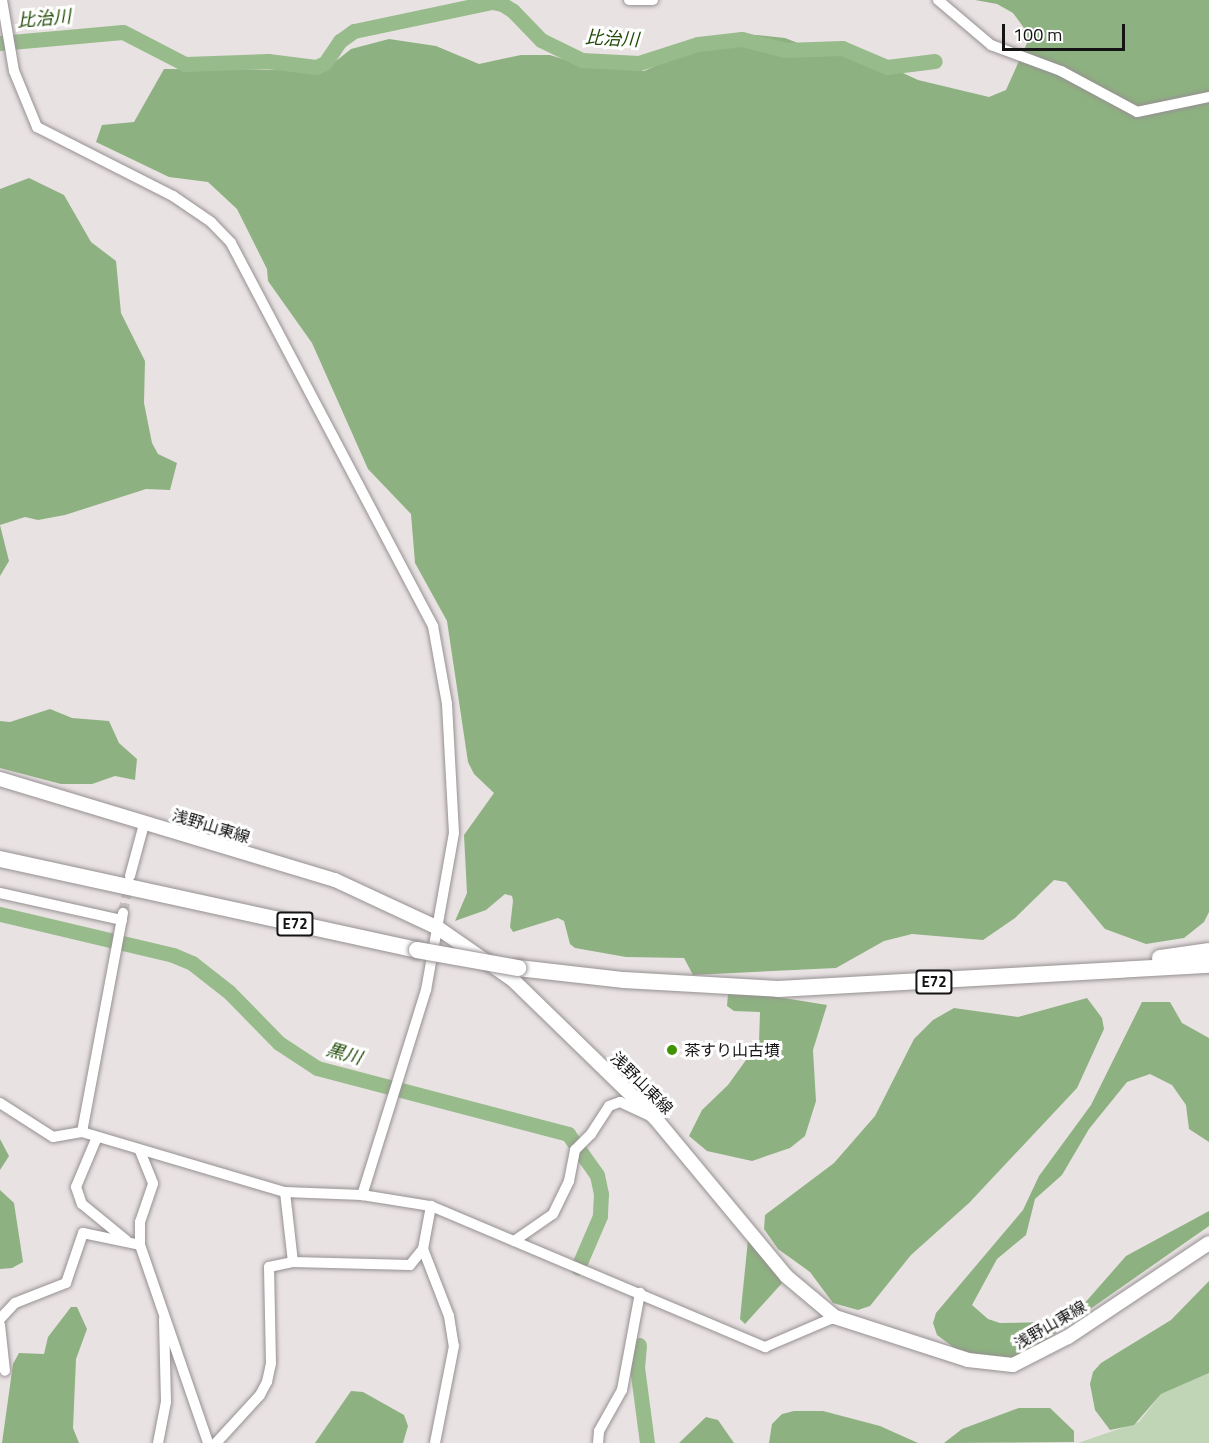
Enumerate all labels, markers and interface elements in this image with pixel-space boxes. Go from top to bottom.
water label: 比治川 [16,6,72,32]
scale bar [1005,12,1128,50]
text: 100 m [1013,21,1062,48]
water label: 比治川 [584,27,640,51]
street label: 浅野山東線 [170,805,252,847]
road number: E72 [276,912,314,936]
road number: E72 [914,970,954,994]
water label: 黒川 [324,1039,364,1069]
place label: 茶すり山古墳 [684,1040,780,1060]
marker: 茶すり山古墳 [665,1043,679,1057]
street label: 浅野山東線 [607,1048,677,1118]
street label: 浅野山東線 [1011,1297,1089,1353]

